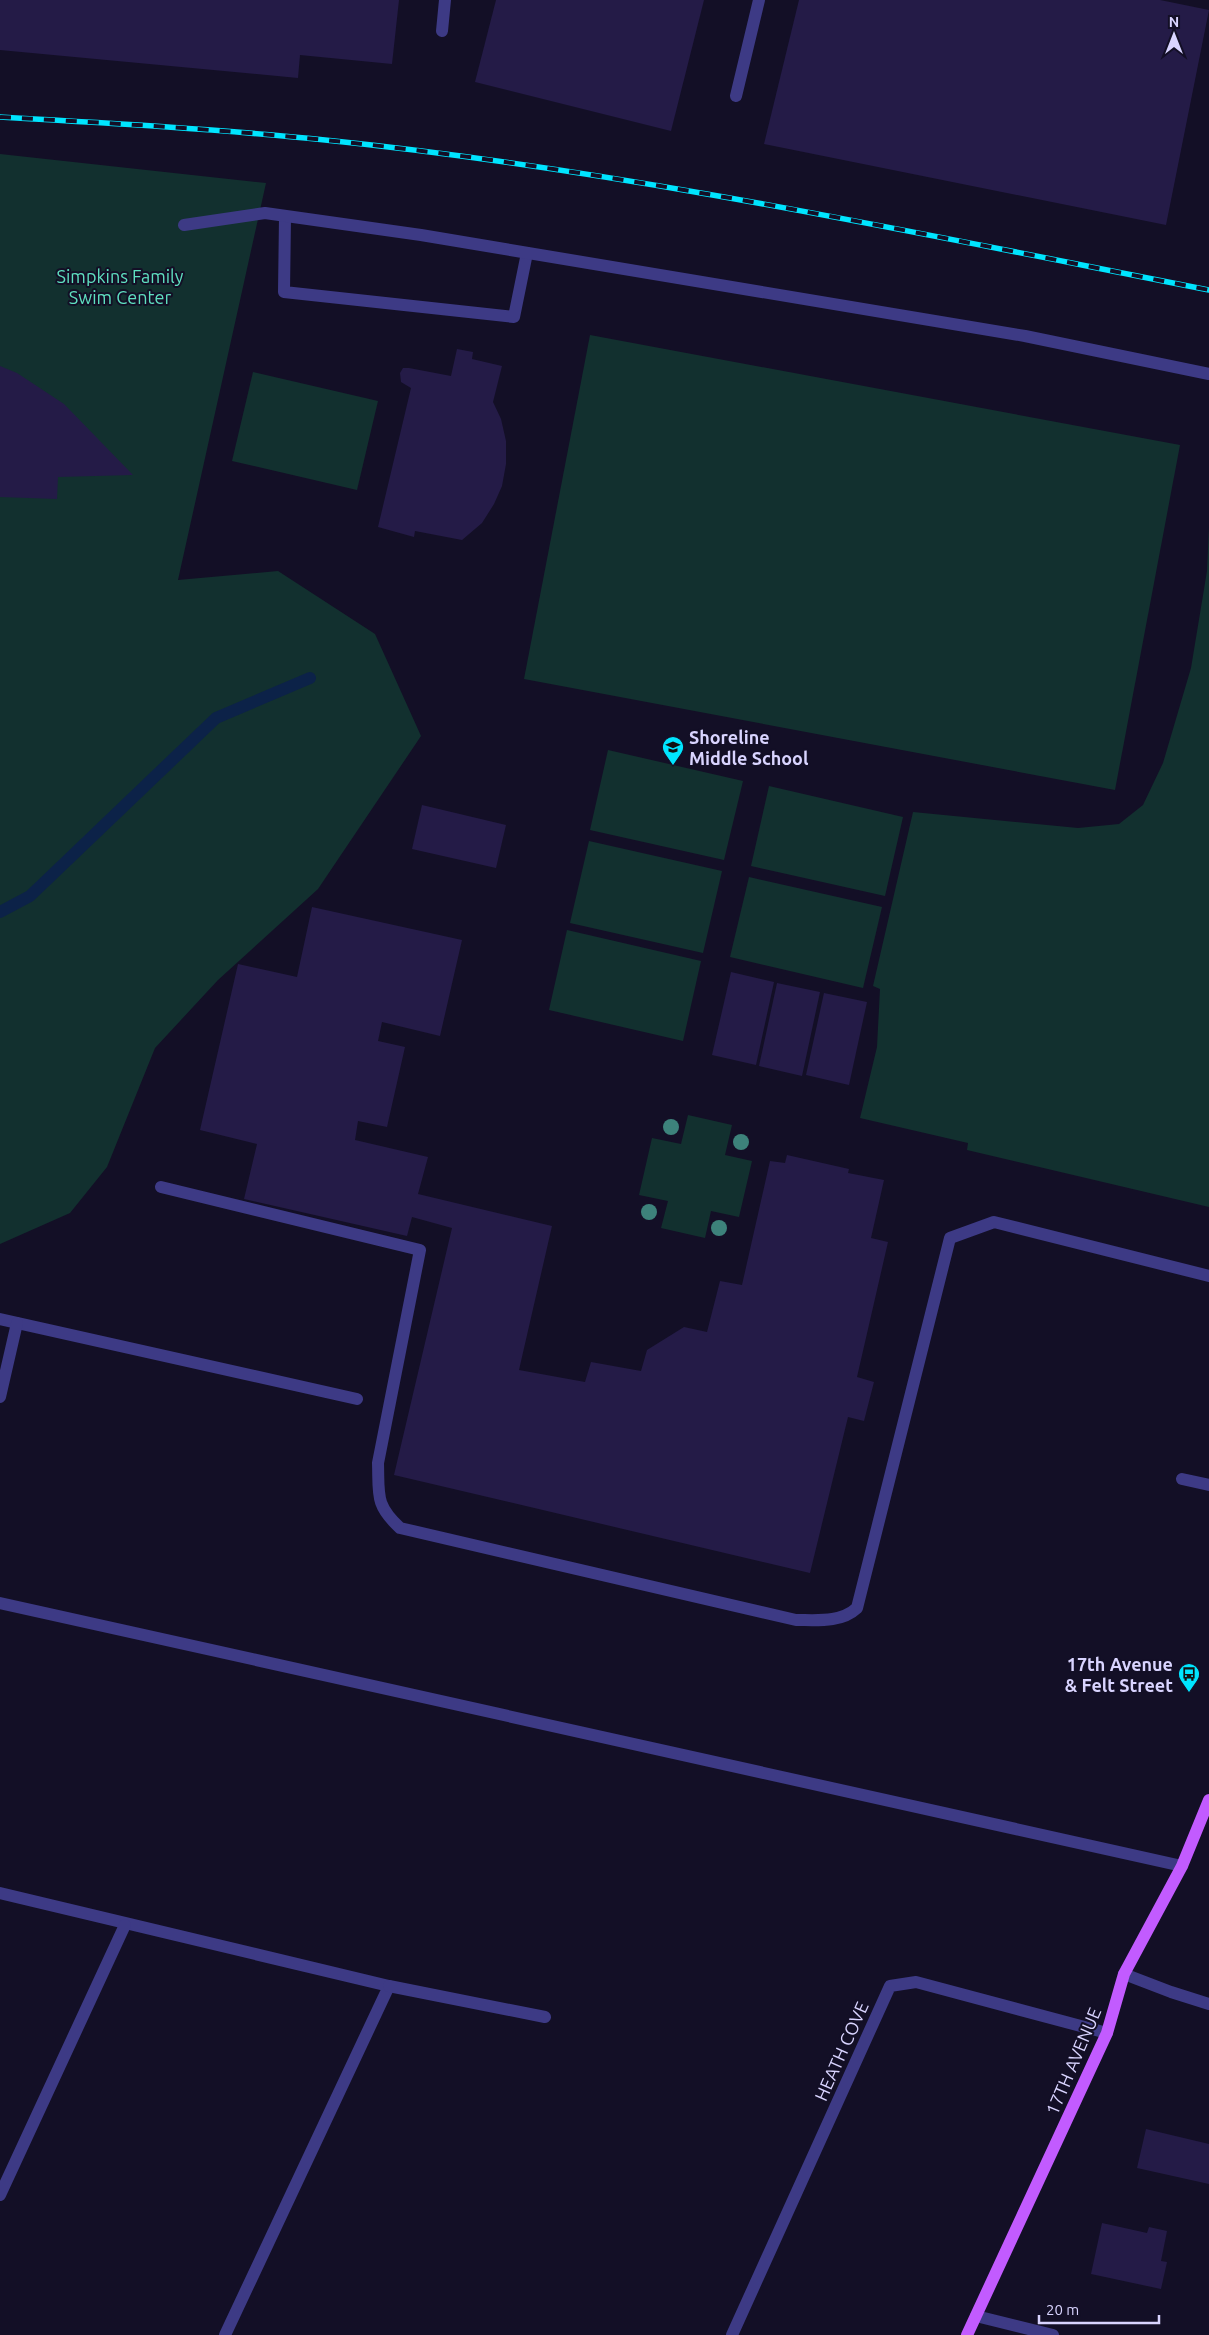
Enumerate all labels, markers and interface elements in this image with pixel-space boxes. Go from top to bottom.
north arrow [1149,10,1199,60]
text: N [1169,14,1179,30]
park label: Simpkins Family Swim Center [57,266,184,307]
place label: Shoreline Middle School [689,727,809,768]
school or university icon: Shoreline Middle School [661,735,685,766]
place label: 17th Avenue & Felt Street [1065,1654,1173,1695]
bus stop icon: 17th Avenue & Felt Street [1177,1662,1201,1693]
street label: HEATH COVE [810,1998,872,2104]
street label: 17TH AVENUE [1041,2004,1105,2118]
scale bar [1039,2292,1159,2324]
text: 20 m [1046,2301,1079,2318]

